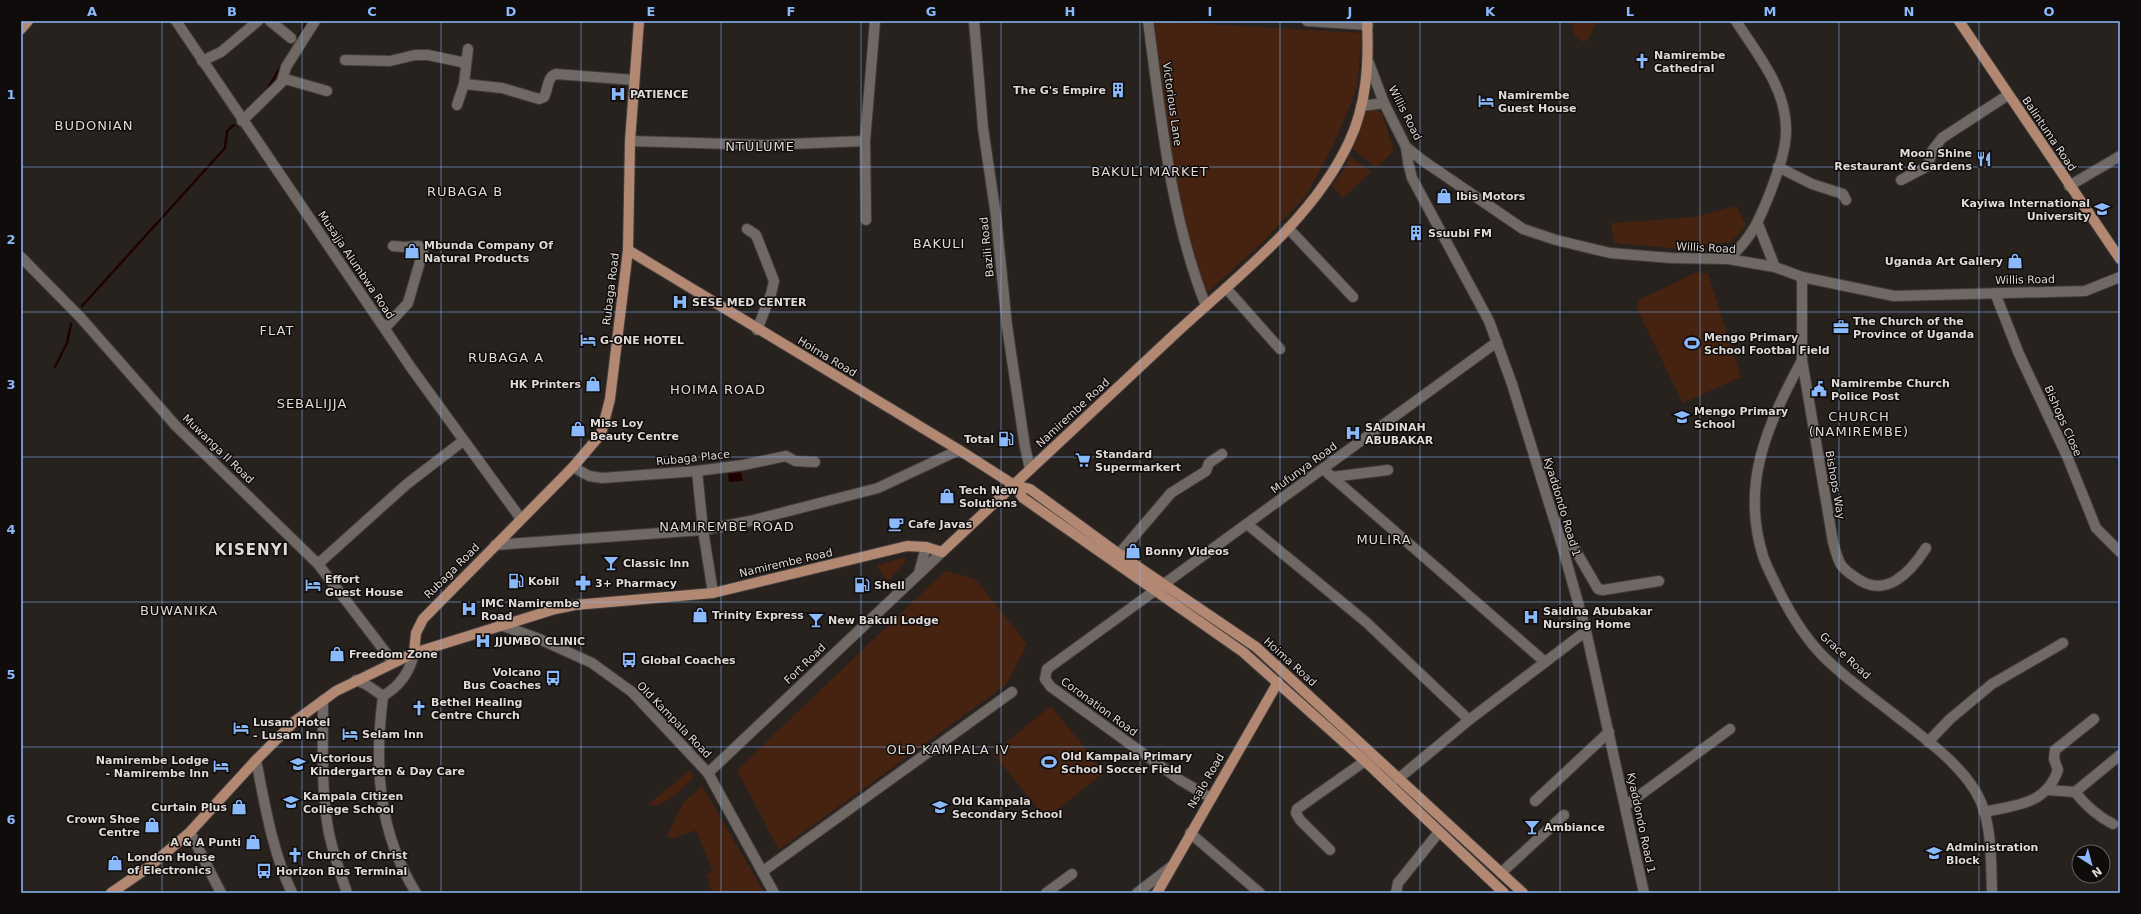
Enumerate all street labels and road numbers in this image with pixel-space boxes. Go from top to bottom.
street label: Victorious Lane [1160,61,1184,147]
street label: Willis Road [1386,83,1424,143]
street label: Balintuma Road [2019,94,2079,174]
street label: Musajja Alumbwa Road [315,209,397,321]
street label: Bazili Road [977,216,997,278]
street label: Willis Road [1676,240,1736,256]
street label: Rubaga Road [600,252,622,326]
street label: Willis Road [1995,273,2055,287]
street label: Hoima Road [795,334,859,380]
street label: Namirembe Road [1034,376,1112,450]
street label: Bishops Close [2042,384,2085,459]
street label: Muwanga II Road [180,412,256,486]
street label: Mufunya Road [1268,440,1340,496]
street label: Rubaga Place [655,448,731,468]
street label: Bishops Way [1823,450,1848,521]
street label: Kyaddondo Road 1 [1541,456,1583,558]
street label: Rubaga Road [422,541,482,601]
street label: Namirembe Road [738,546,834,580]
street label: Grace Road [1817,630,1873,682]
street label: Hoima Road [1261,635,1319,689]
street label: Fort Road [782,641,828,687]
street label: Coronation Road [1058,675,1140,739]
street label: Old Kampala Road [634,679,714,761]
street label: Nsalo Road [1185,751,1227,811]
street label: Kyaddondo Road 1 [1624,771,1658,875]

